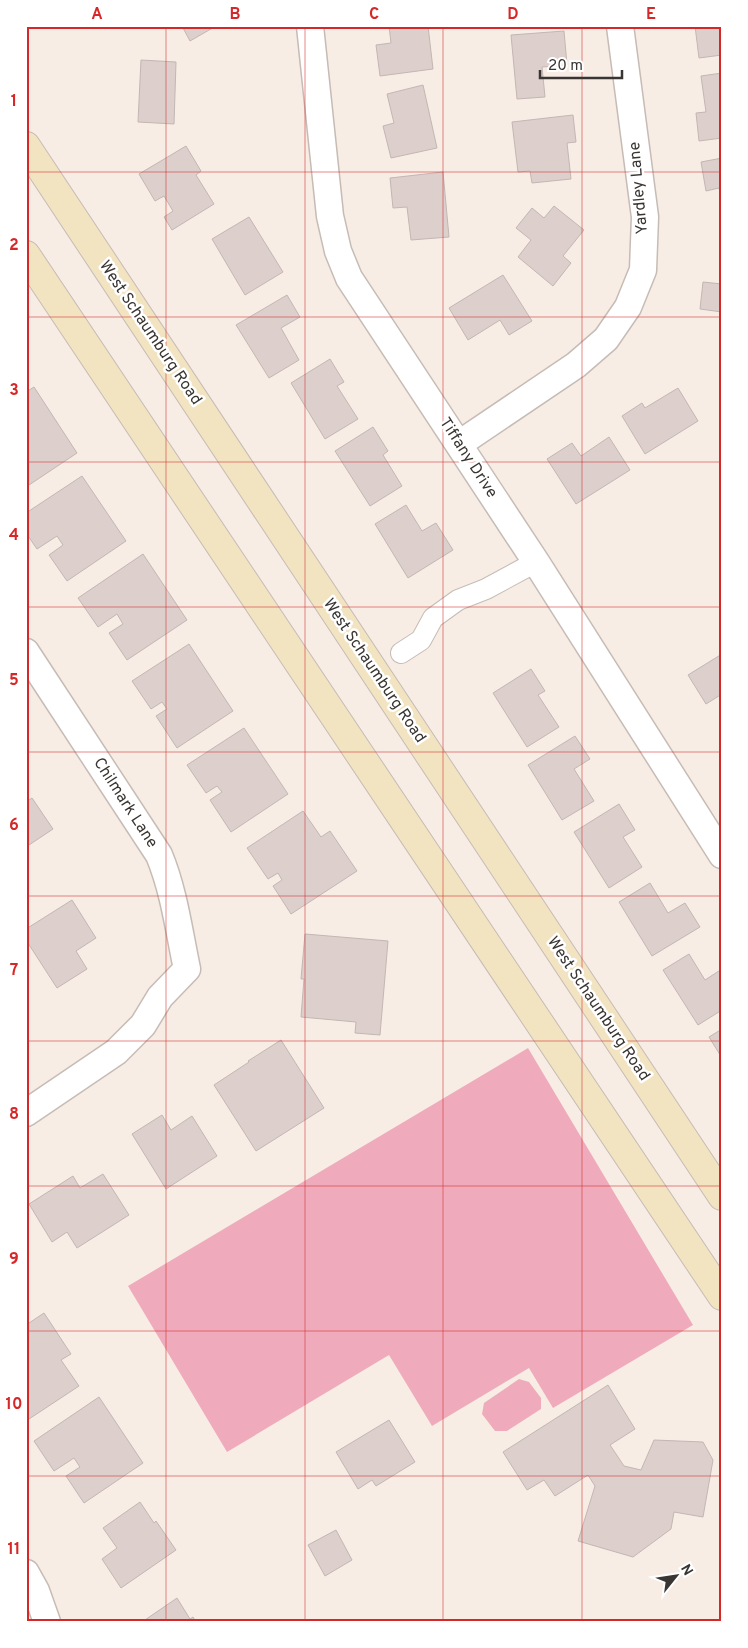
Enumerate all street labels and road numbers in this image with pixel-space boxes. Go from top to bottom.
street label: Yardley Lane [625,141,653,235]
street label: West Schaumburg Road [94,257,206,409]
street label: Tiffany Drive [435,414,501,502]
street label: West Schaumburg Road [318,595,430,747]
street label: Chilmark Lane [88,754,162,852]
street label: West Schaumburg Road [542,933,654,1085]

